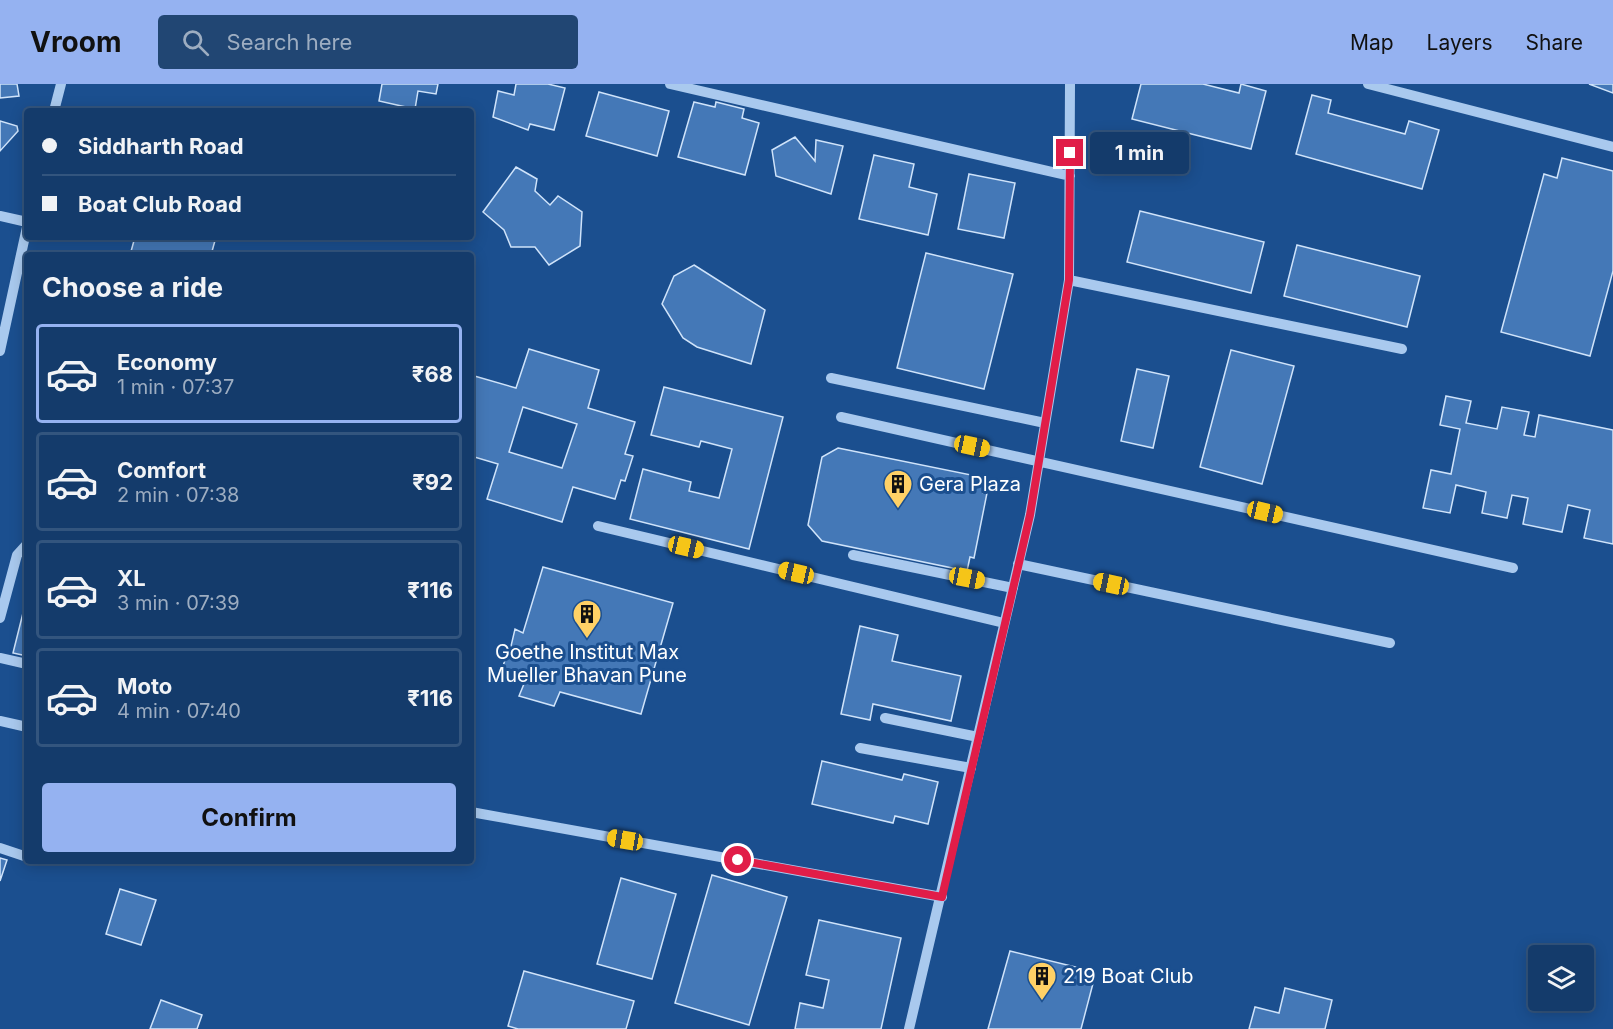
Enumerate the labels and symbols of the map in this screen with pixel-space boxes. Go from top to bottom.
callout: 1 min [1091,132,1190,174]
route end [1056,139,1083,166]
car [953,433,991,459]
building icon: Gera Plaza [882,468,914,510]
place label: Gera Plaza [919,472,1021,496]
car [1245,499,1285,525]
car [666,534,706,560]
car [776,560,816,586]
car [948,566,986,590]
car [1092,571,1130,597]
building icon: Goethe Institut Max Mueller Bhavan Pune [571,598,603,640]
place label: Goethe Institut Max Mueller Bhavan Pune [487,640,687,687]
car [606,828,644,852]
route start [724,846,751,873]
building icon: 219 Boat Club [1026,960,1058,1002]
place label: 219 Boat Club [1063,964,1194,988]

